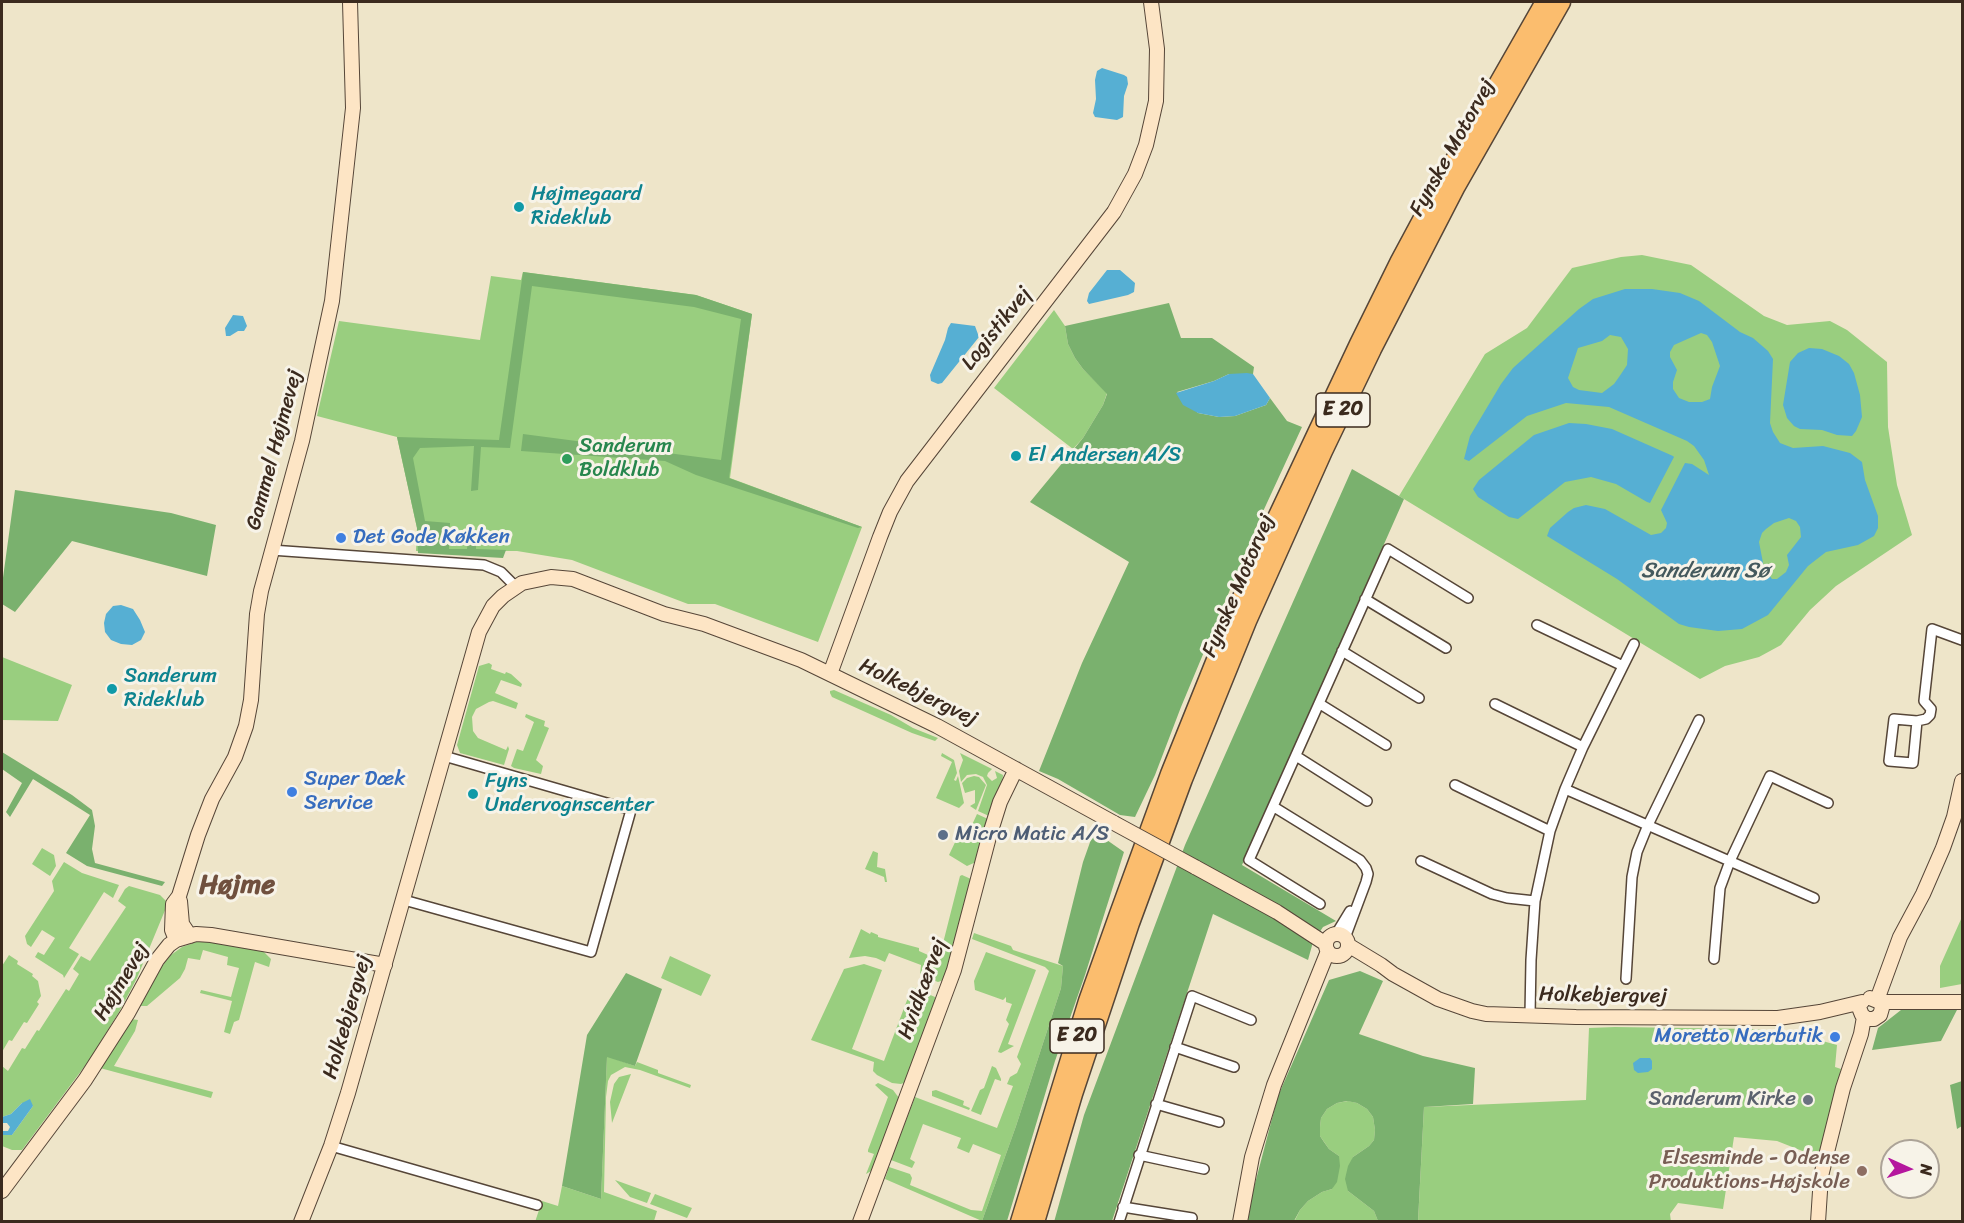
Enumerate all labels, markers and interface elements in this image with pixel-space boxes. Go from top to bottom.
street label: Fynske Motorvej [1405,75,1501,221]
place label: Højmegaard Rideklub [531,182,642,232]
marker: Højmegaard Rideklub [512,200,526,214]
street label: Logistikvej [957,282,1037,376]
street label: Gammel Højmevej [242,367,308,533]
road number: E 20 [1316,393,1370,427]
place label: Sanderum Boldklub [579,434,672,484]
place label: El Andersen A/S [1028,443,1181,469]
marker: El Andersen A/S [1009,449,1023,463]
marker: Sanderum Boldklub [560,452,574,466]
street label: Fynske Motorvej [1198,511,1280,661]
place label: Det Gode Køkken [353,525,510,551]
marker: Det Gode Køkken [334,531,348,545]
water label: Sanderum Sø [1641,558,1769,584]
street label: Holkebjergvej [855,654,981,732]
place label: Sanderum Rideklub [124,664,217,714]
marker: Sanderum Rideklub [105,682,119,696]
place label: Super Dæk Service [304,767,405,817]
place label: Fyns Undervognscenter [485,769,653,819]
marker: Super Dæk Service [285,785,299,799]
marker: Fyns Undervognscenter [466,787,480,801]
place label: Micro Matic A/S [955,822,1109,848]
marker: Micro Matic A/S [936,828,950,842]
district label: Højme [199,870,275,902]
street label: Hvidkærvej [893,935,953,1043]
street label: Højmevej [89,938,155,1026]
street label: Holkebjergvej [318,952,378,1082]
street label: Holkebjergvej [1539,982,1667,1010]
road number: E 20 [1050,1019,1104,1053]
place label: Moretto Nærbutik [1654,1024,1823,1050]
marker: Moretto Nærbutik [1828,1030,1842,1044]
place label: Sanderum Kirke [1649,1087,1796,1113]
marker: Sanderum Kirke [1801,1093,1815,1107]
north arrow [1880,1139,1940,1199]
place label: Elsesminde - Odense Produktions-Højskole [1649,1146,1850,1196]
marker: Elsesminde - Odense Produktions-Højskole [1855,1164,1869,1178]
text: N [1912,1164,1941,1176]

